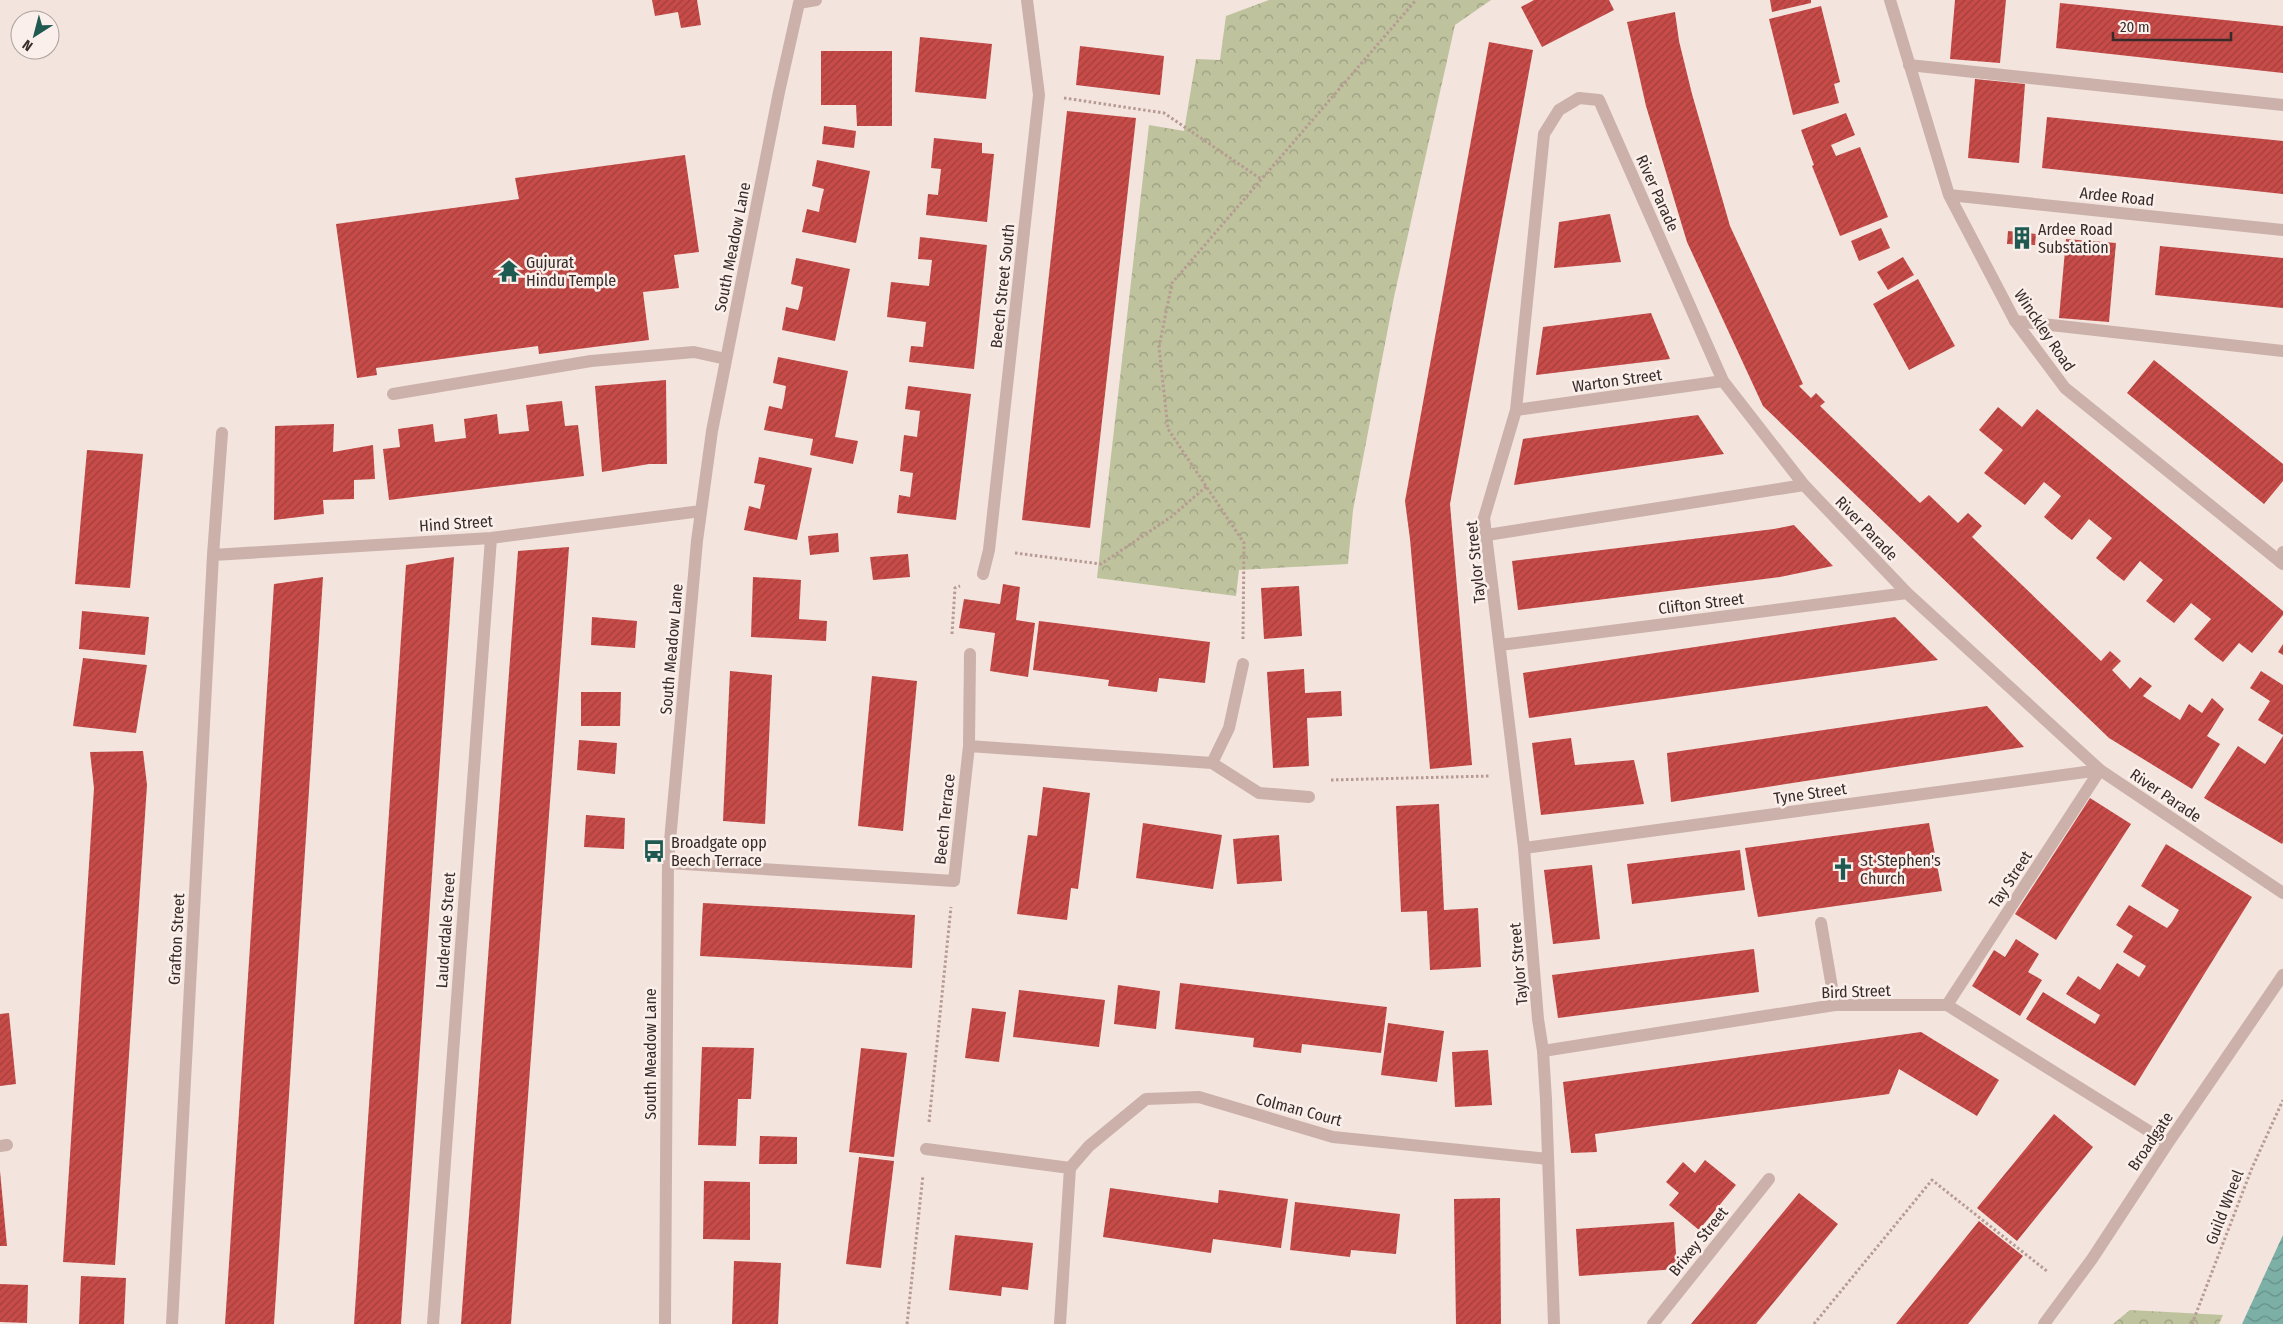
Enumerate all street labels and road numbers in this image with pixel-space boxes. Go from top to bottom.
street label: River Parade [1632,152,1683,235]
street label: South Meadow Lane [711,181,754,313]
street label: Ardee Road [2079,183,2155,210]
street label: Beech Street South [987,223,1018,349]
street label: Winckley Road [2010,286,2079,375]
street label: Warton Street [1571,365,1664,396]
street label: River Parade [1831,492,1902,564]
street label: Hind Street [419,511,494,536]
street label: Taylor Street [1462,519,1489,604]
street label: South Meadow Lane [656,583,687,715]
street label: Clifton Street [1657,589,1746,618]
street label: River Parade [2126,765,2205,826]
street label: Beech Terrace [930,773,959,865]
street label: Tyne Street [1772,779,1848,808]
street label: Tay Street [1985,846,2036,911]
street label: Lauderdale Street [432,871,459,989]
street label: Grafton Street [165,892,188,985]
street label: Taylor Street [1505,921,1532,1006]
street label: Bird Street [1821,981,1892,1002]
street label: South Meadow Lane [641,988,660,1120]
street label: Colman Court [1254,1089,1345,1130]
street label: Broadgate [2124,1108,2177,1174]
street label: Guild Wheel [2202,1167,2247,1247]
street label: Brixey Street [1665,1202,1732,1280]

